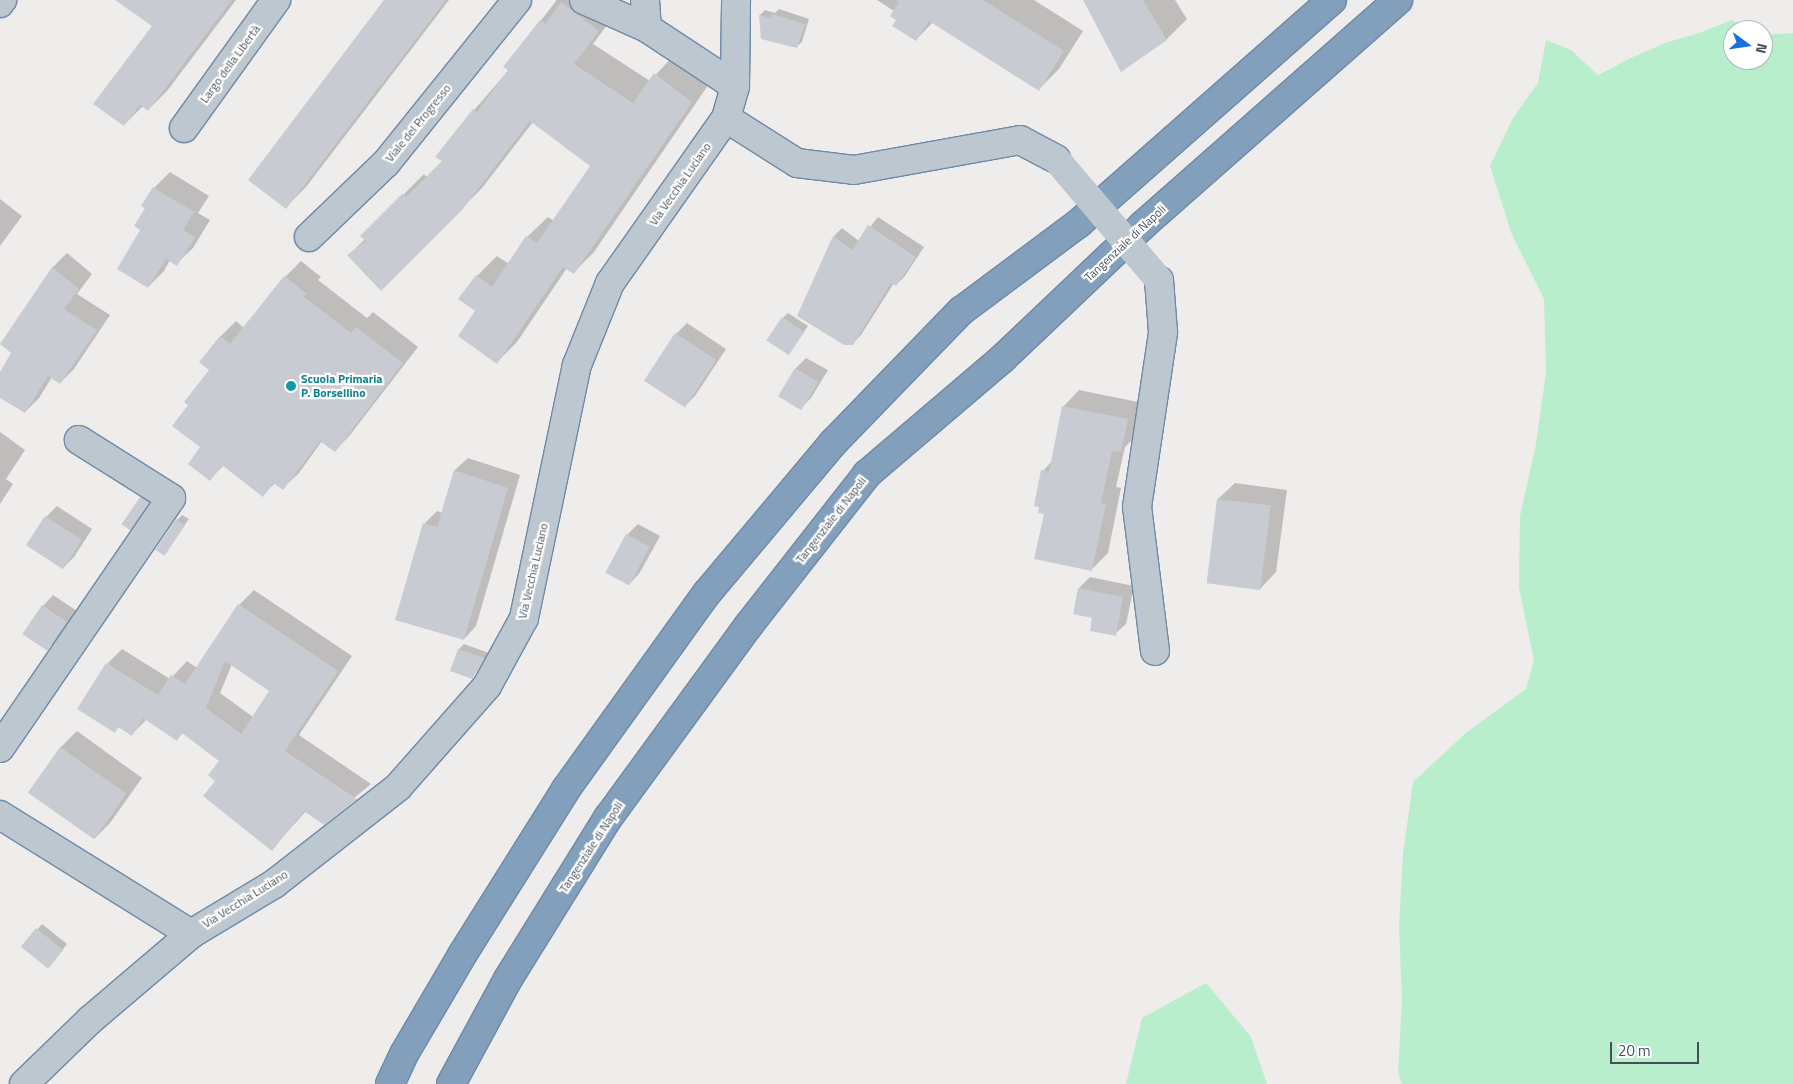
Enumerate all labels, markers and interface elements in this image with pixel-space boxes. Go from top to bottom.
north arrow [1723,20,1773,70]
street label: Largo della Libertà [197,22,263,106]
text: N [1751,41,1773,56]
street label: Viale del Progresso [382,81,454,165]
street label: Via Vecchia Luciano [646,140,714,228]
street label: Tangenziale di Napoli [1081,202,1169,284]
place label: Scuola Primaria P. Borsellino [301,372,382,400]
marker: Scuola Primaria P. Borsellino [285,380,297,392]
street label: Tangenziale di Napoli [793,474,869,566]
street label: Via Vecchia Luciano [515,522,551,620]
street label: Tangenziale di Napoli [556,799,626,895]
street label: Via Vecchia Luciano [200,867,290,931]
scale bar [1613,1032,1702,1064]
text: 20 m [1618,1039,1651,1062]

